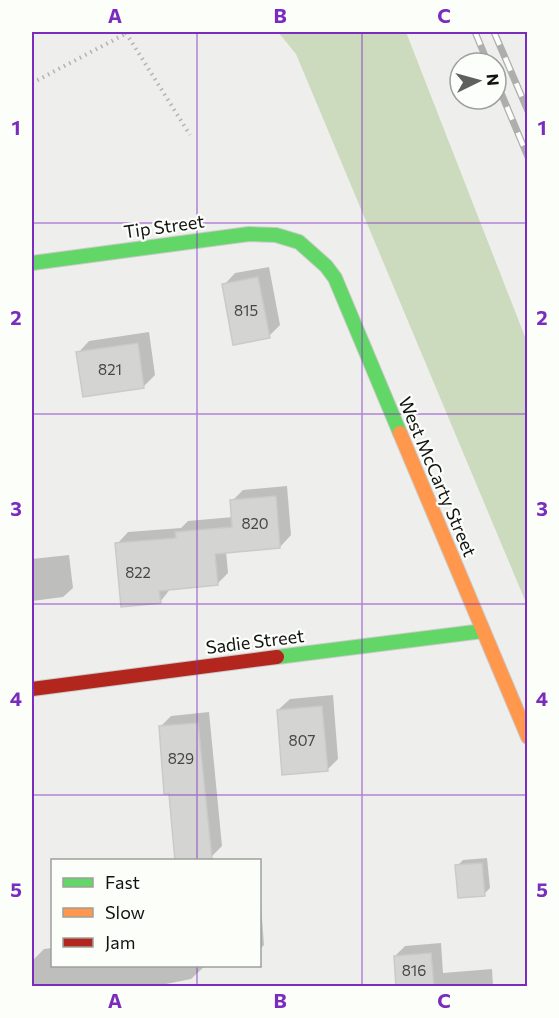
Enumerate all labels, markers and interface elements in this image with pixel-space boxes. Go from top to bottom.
text: A [108,3,122,27]
text: B [273,3,287,27]
text: C [437,3,451,27]
north arrow [448,51,508,111]
text: N [483,73,503,86]
text: 1 [11,115,21,139]
text: 1 [537,115,547,139]
street label: Tip Street [122,209,206,243]
house number: 815 [234,301,258,319]
text: 2 [10,305,22,329]
text: 2 [536,305,548,329]
house number: 821 [98,360,122,378]
street label: West McCarty Street [394,393,482,560]
text: 3 [10,496,22,520]
text: 3 [536,496,548,520]
house number: 820 [241,514,269,532]
house number: 822 [125,563,151,581]
street label: Sadie Street [204,624,305,658]
text: 4 [10,686,22,710]
text: 4 [536,686,548,710]
house number: 807 [289,731,315,749]
house number: 829 [168,749,194,767]
legend [51,859,261,967]
text: Fast [105,871,140,893]
text: 5 [10,877,22,901]
text: 5 [536,877,548,901]
text: Slow [105,901,145,923]
text: Jam [105,931,135,953]
house number: 816 [402,961,426,979]
text: A [108,988,122,1012]
text: B [273,988,287,1012]
text: C [437,988,451,1012]

